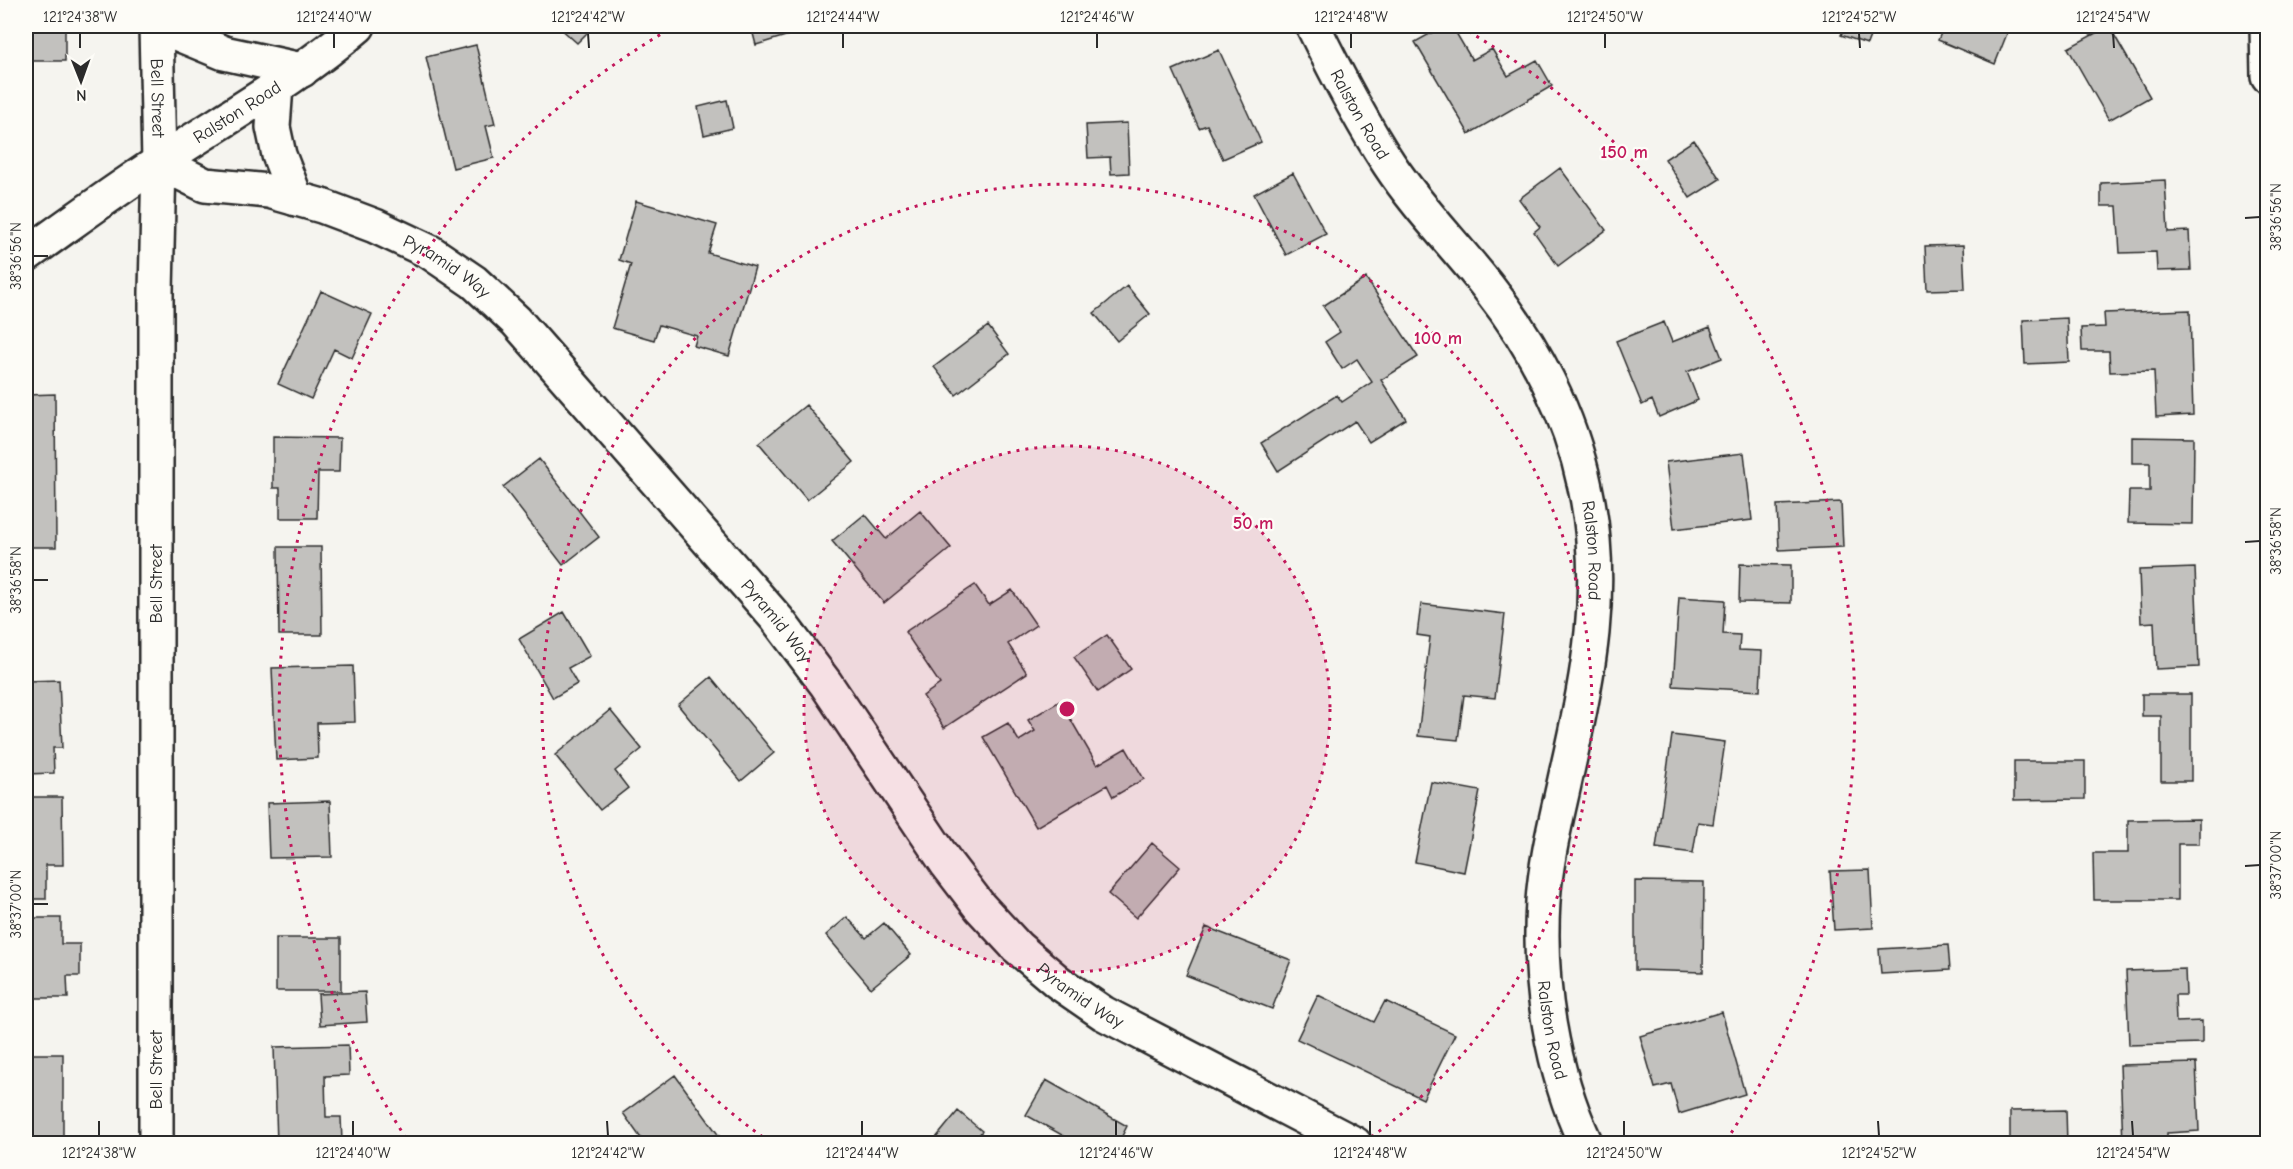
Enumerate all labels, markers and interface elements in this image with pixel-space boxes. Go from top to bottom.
text: 121°24'38"W [43,8,117,26]
text: 121°24'40"W [297,8,371,26]
text: 121°24'42"W [551,8,625,26]
text: 121°24'44"W [806,8,880,26]
text: 121°24'46"W [1060,8,1134,26]
text: 121°24'48"W [1314,8,1388,26]
text: 121°24'50"W [1567,8,1643,26]
text: 121°24'52"W [1822,8,1896,26]
text: 121°24'54"W [2076,8,2150,26]
north arrow [51,51,111,111]
street label: Bell Street [146,58,168,139]
street label: Ralston Road [1326,66,1393,164]
street label: Ralston Road [189,77,285,148]
text: N [76,86,87,104]
text: 150 m [1600,142,1648,163]
text: 38°36'56"N [2267,183,2285,251]
text: 38°36'56"N [7,222,25,290]
street label: Pyramid Way [399,231,495,303]
text: 100 m [1414,328,1462,349]
street label: Ralston Road [1577,499,1605,601]
text: 38°36'58"N [2267,507,2285,575]
text: 50 m [1233,513,1273,534]
street label: Bell Street [146,544,167,624]
text: 38°36'58"N [7,546,25,614]
street label: Pyramid Way [736,575,816,667]
centre of rings [1057,699,1077,719]
text: 38°37'00"N [2267,831,2285,899]
text: 38°37'00"N [7,870,25,938]
street label: Pyramid Way [1033,959,1128,1033]
street label: Ralston Road [1533,980,1571,1082]
street label: Bell Street [146,1030,167,1110]
text: 121°24'38"W [62,1144,136,1162]
text: 121°24'40"W [316,1144,390,1162]
text: 121°24'42"W [571,1144,645,1162]
text: 121°24'44"W [825,1144,899,1162]
text: 121°24'46"W [1079,1144,1153,1162]
text: 121°24'48"W [1333,1144,1407,1162]
text: 121°24'50"W [1586,1144,1662,1162]
text: 121°24'52"W [1842,1144,1916,1162]
text: 121°24'54"W [2096,1144,2170,1162]

